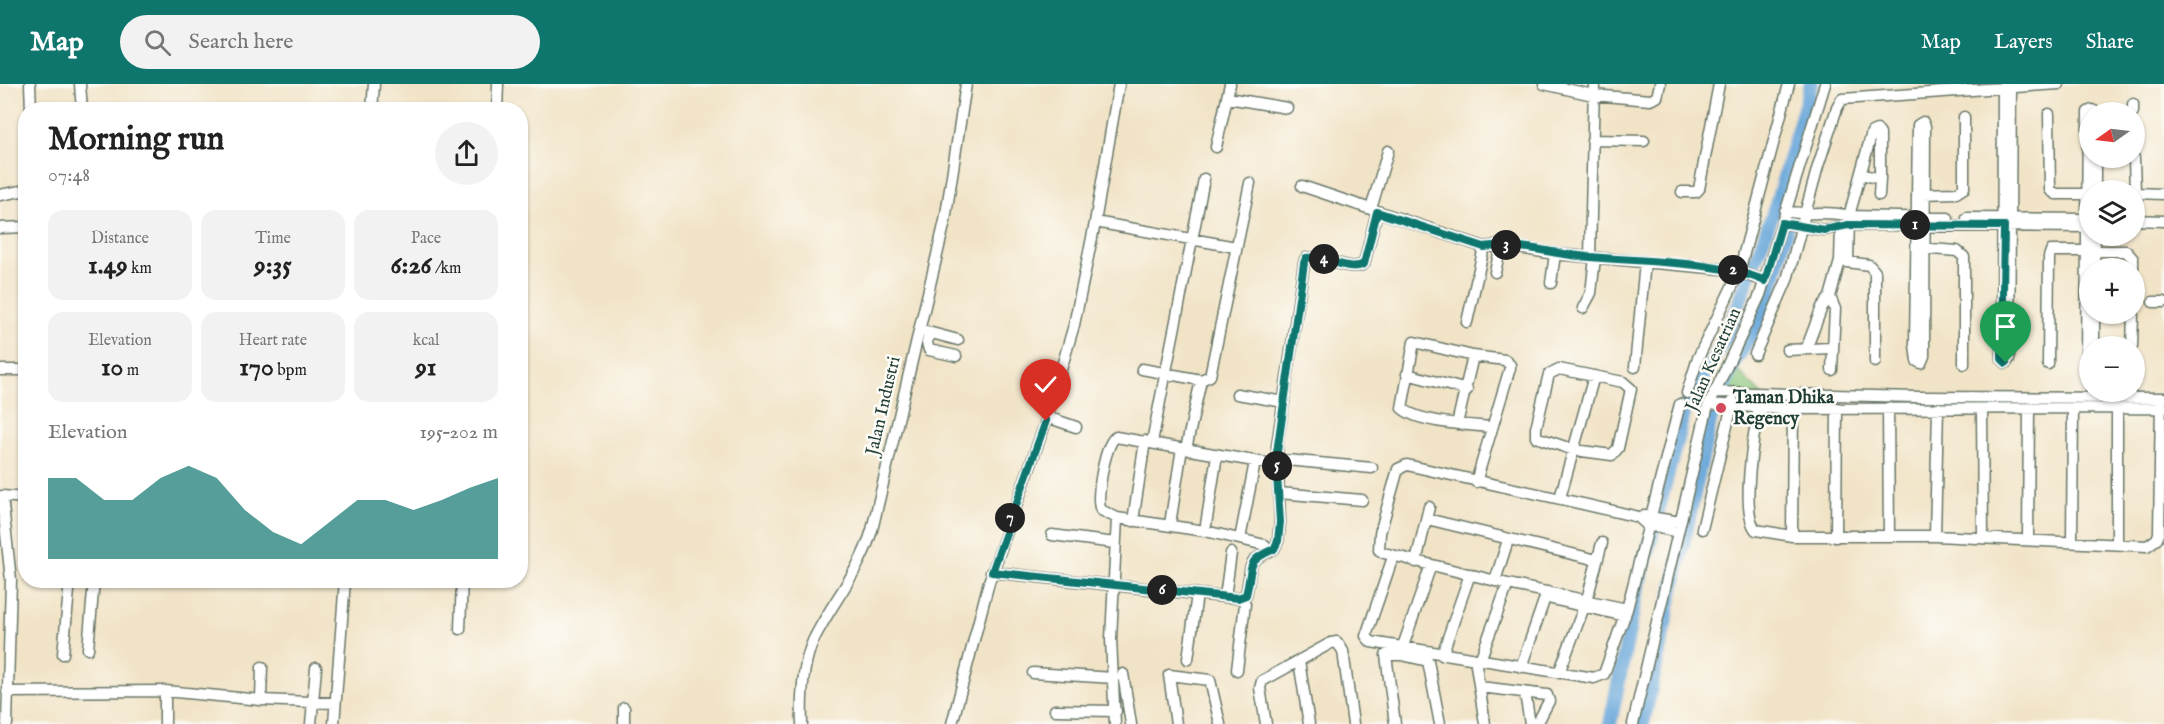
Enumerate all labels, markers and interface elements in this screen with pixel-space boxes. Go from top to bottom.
search box [120,15,540,69]
text: Map [30,25,84,60]
icon: search [141,26,174,59]
text: Search here [189,28,293,56]
text: Map [1921,29,1961,56]
text: Layers [1994,29,2053,56]
text: Share [2086,29,2134,56]
north arrow [2079,102,2145,168]
map controls [2079,102,2145,402]
text: Morning run [48,119,224,161]
button: share [435,122,498,185]
text: 07:48 [48,163,90,188]
button: layers [2079,180,2145,246]
pin: 1 [1900,210,1930,240]
text: 1 [1912,215,1918,235]
text: Distance [91,229,149,249]
text: Time [255,229,291,249]
text: Pace [411,229,441,249]
pin: 3 [1491,230,1521,260]
text: 3 [1503,235,1509,255]
pin: 4 [1309,244,1339,274]
text: 1.49 [88,249,128,282]
text: 9:35 [254,249,292,282]
text: 6:26 [391,249,432,282]
text: 4 [1320,249,1328,269]
pin: 2 [1718,255,1748,285]
button: + [2079,258,2145,324]
text: km [128,259,152,279]
text: /km [432,259,461,279]
text: 2 [1729,260,1737,280]
pin [1980,301,2031,363]
street label: Jalan Kesatrian [1680,304,1747,417]
icon: arrive [1989,310,2022,343]
text: Elevation [88,331,152,351]
text: Heart rate [239,331,307,351]
text: kcal [413,331,439,351]
button: − [2079,336,2145,402]
text: 10 [101,351,123,384]
text: 170 [239,351,274,384]
text: 91 [416,351,436,384]
street label: Jalan Industri [861,354,907,460]
pin [1020,359,1071,421]
text: m [123,361,139,381]
text: bpm [274,361,307,381]
icon: check [1029,368,1062,401]
place label: Taman Dhika Regency [1732,387,1835,431]
marker: Taman Dhika Regency [1714,401,1728,415]
text: Elevation [48,420,127,445]
text: 195–202 m [419,420,498,445]
pin: 5 [1262,451,1292,481]
text: 5 [1274,456,1280,476]
pin: 7 [995,503,1025,533]
text: 7 [1006,508,1014,528]
pin: 6 [1147,575,1177,605]
text: 6 [1159,580,1165,600]

